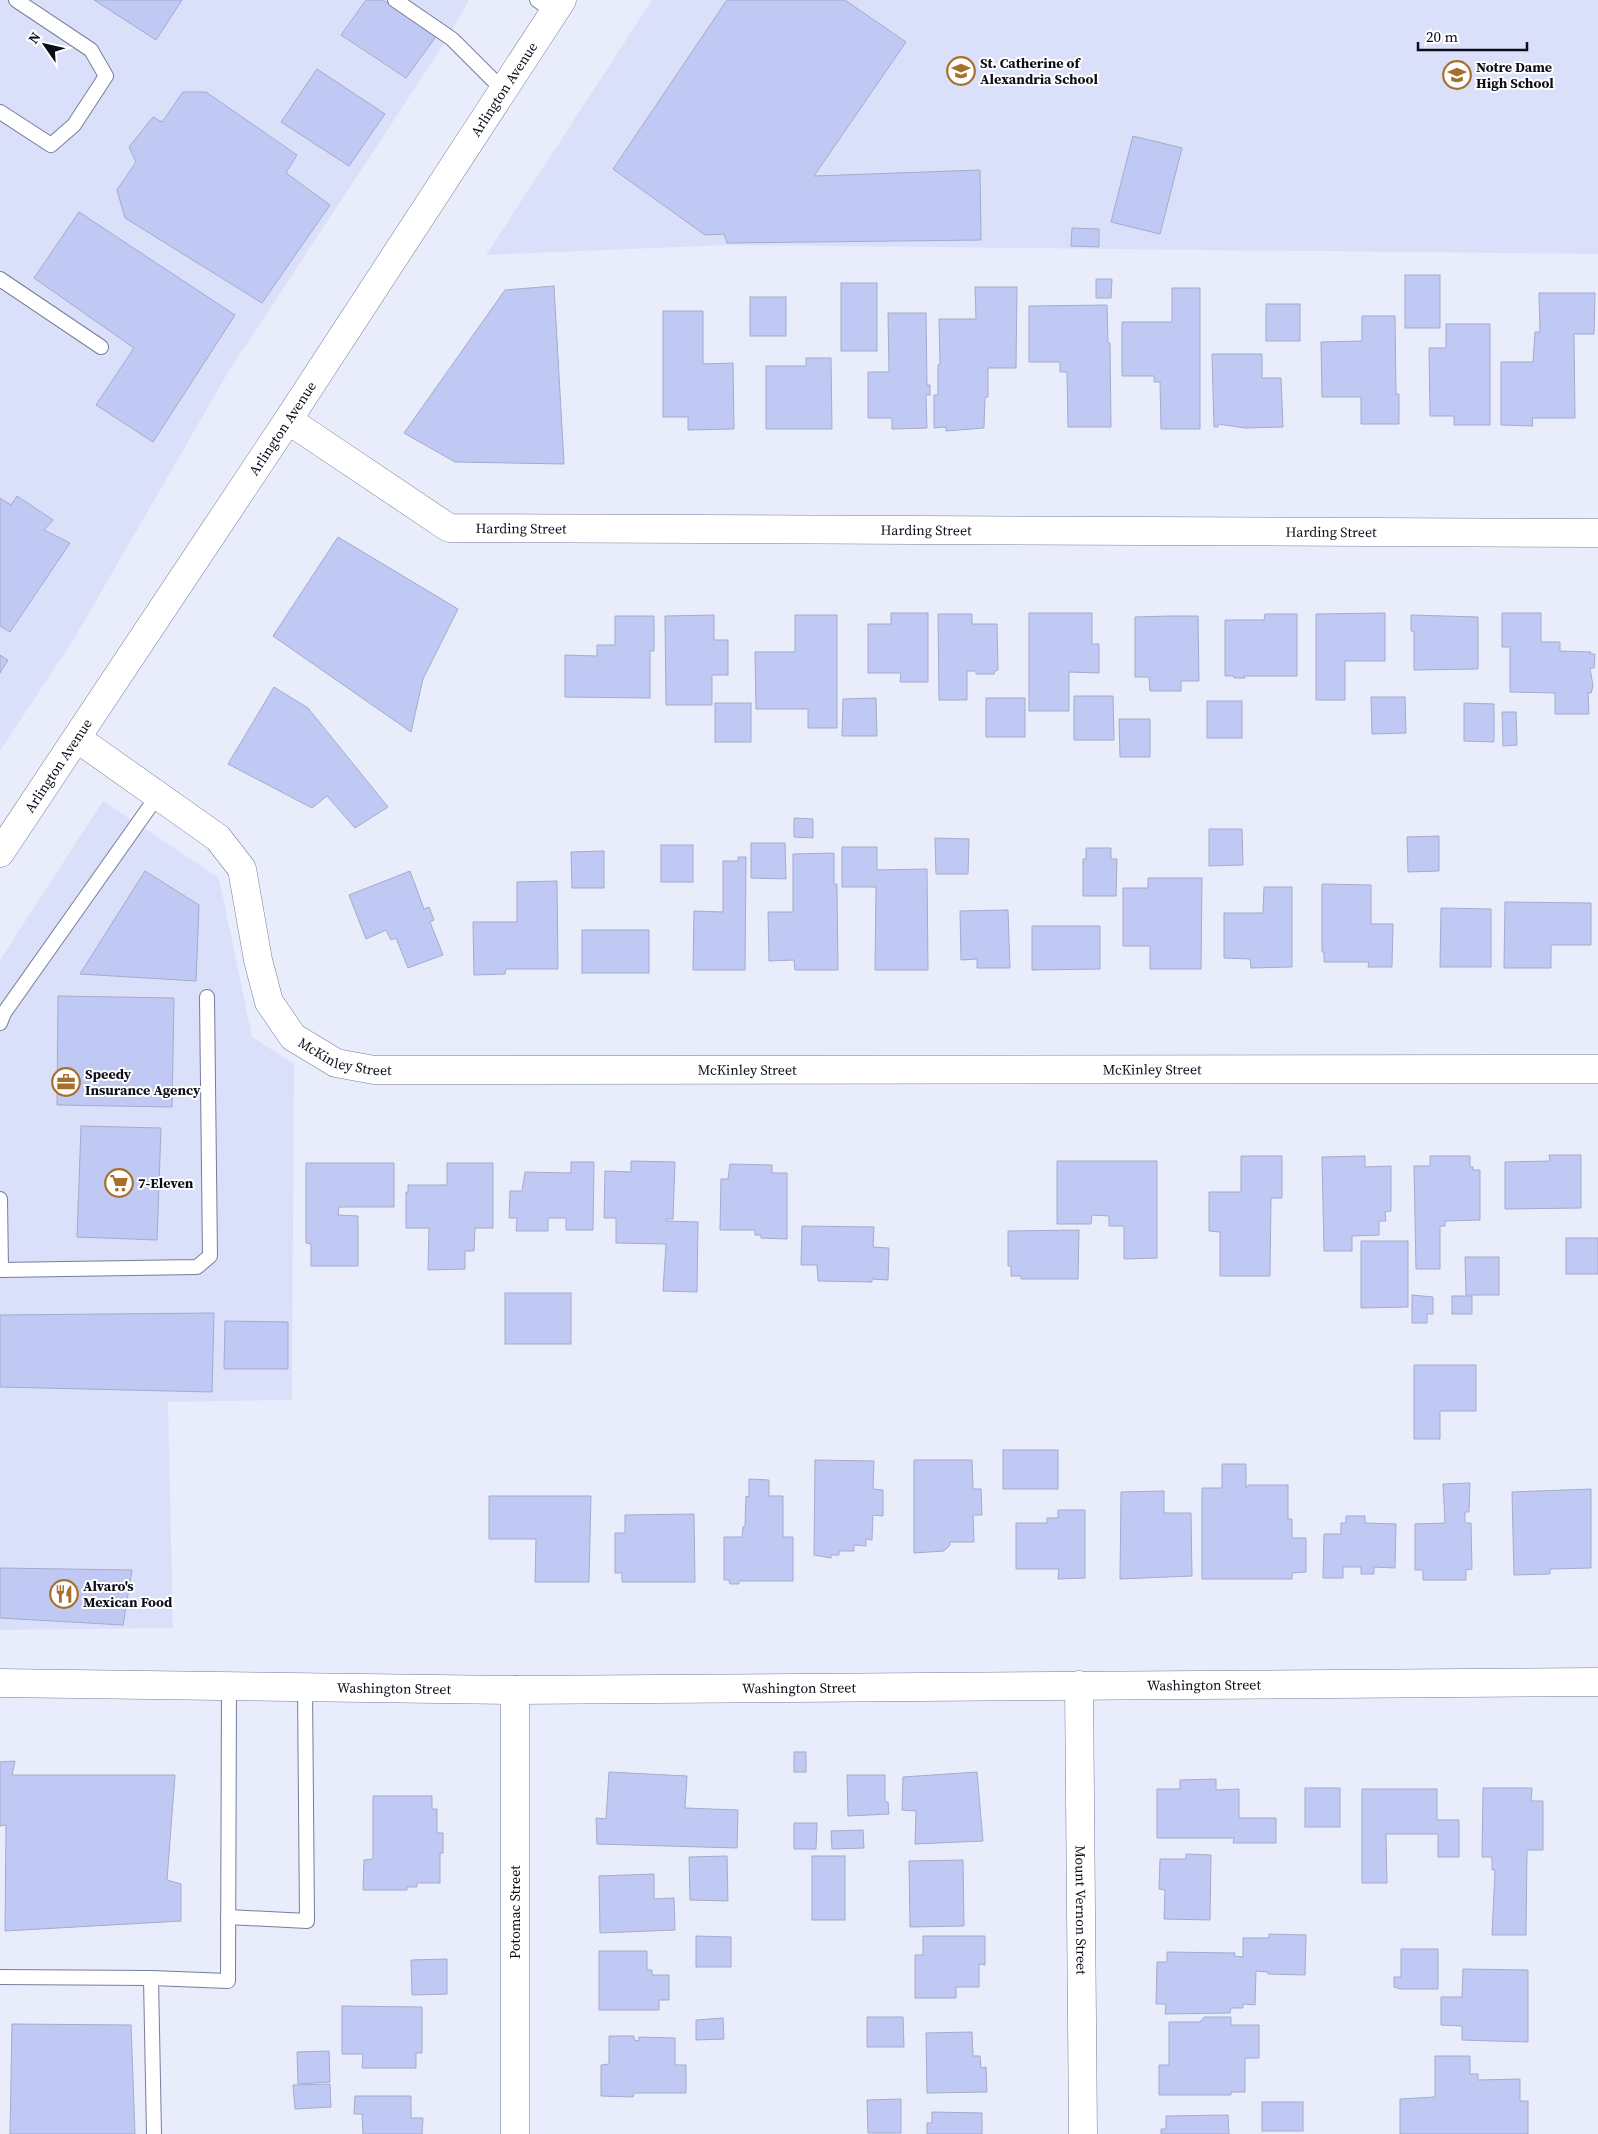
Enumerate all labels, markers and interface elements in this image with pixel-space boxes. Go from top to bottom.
north arrow [20,20,70,70]
scale bar [1418,20,1527,52]
text: 20 m [1426,26,1458,47]
text: N [23,28,45,48]
street label: Arlington Avenue [466,38,542,140]
place label: St. Catherine of Alexandria School [980,53,1098,89]
school or university icon: St. Catherine of Alexandria School [946,56,976,86]
place label: Notre Dame High School [1476,57,1554,93]
school or university icon: Notre Dame High School [1442,60,1472,90]
street label: Arlington Avenue [244,377,321,479]
street label: Harding Street [476,518,567,539]
street label: Harding Street [881,520,972,540]
street label: Harding Street [1286,522,1377,542]
street label: Arlington Avenue [20,715,97,817]
street label: McKinley Street [294,1032,392,1080]
street label: McKinley Street [1103,1059,1202,1079]
street label: McKinley Street [698,1060,797,1080]
place label: Speedy Insurance Agency [85,1064,201,1100]
office icon: Speedy Insurance Agency [51,1067,81,1097]
supermarket icon: 7-Eleven [104,1168,134,1198]
place label: 7-Eleven [138,1173,194,1193]
place label: Alvaro's Mexican Food [83,1576,173,1612]
restaurant icon: Alvaro's Mexican Food [49,1579,79,1609]
street label: Washington Street [1147,1674,1262,1695]
street label: Washington Street [742,1677,857,1698]
street label: Washington Street [337,1678,452,1699]
street label: Mount Vernon Street [1070,1845,1092,1975]
street label: Potomac Street [505,1865,525,1959]

